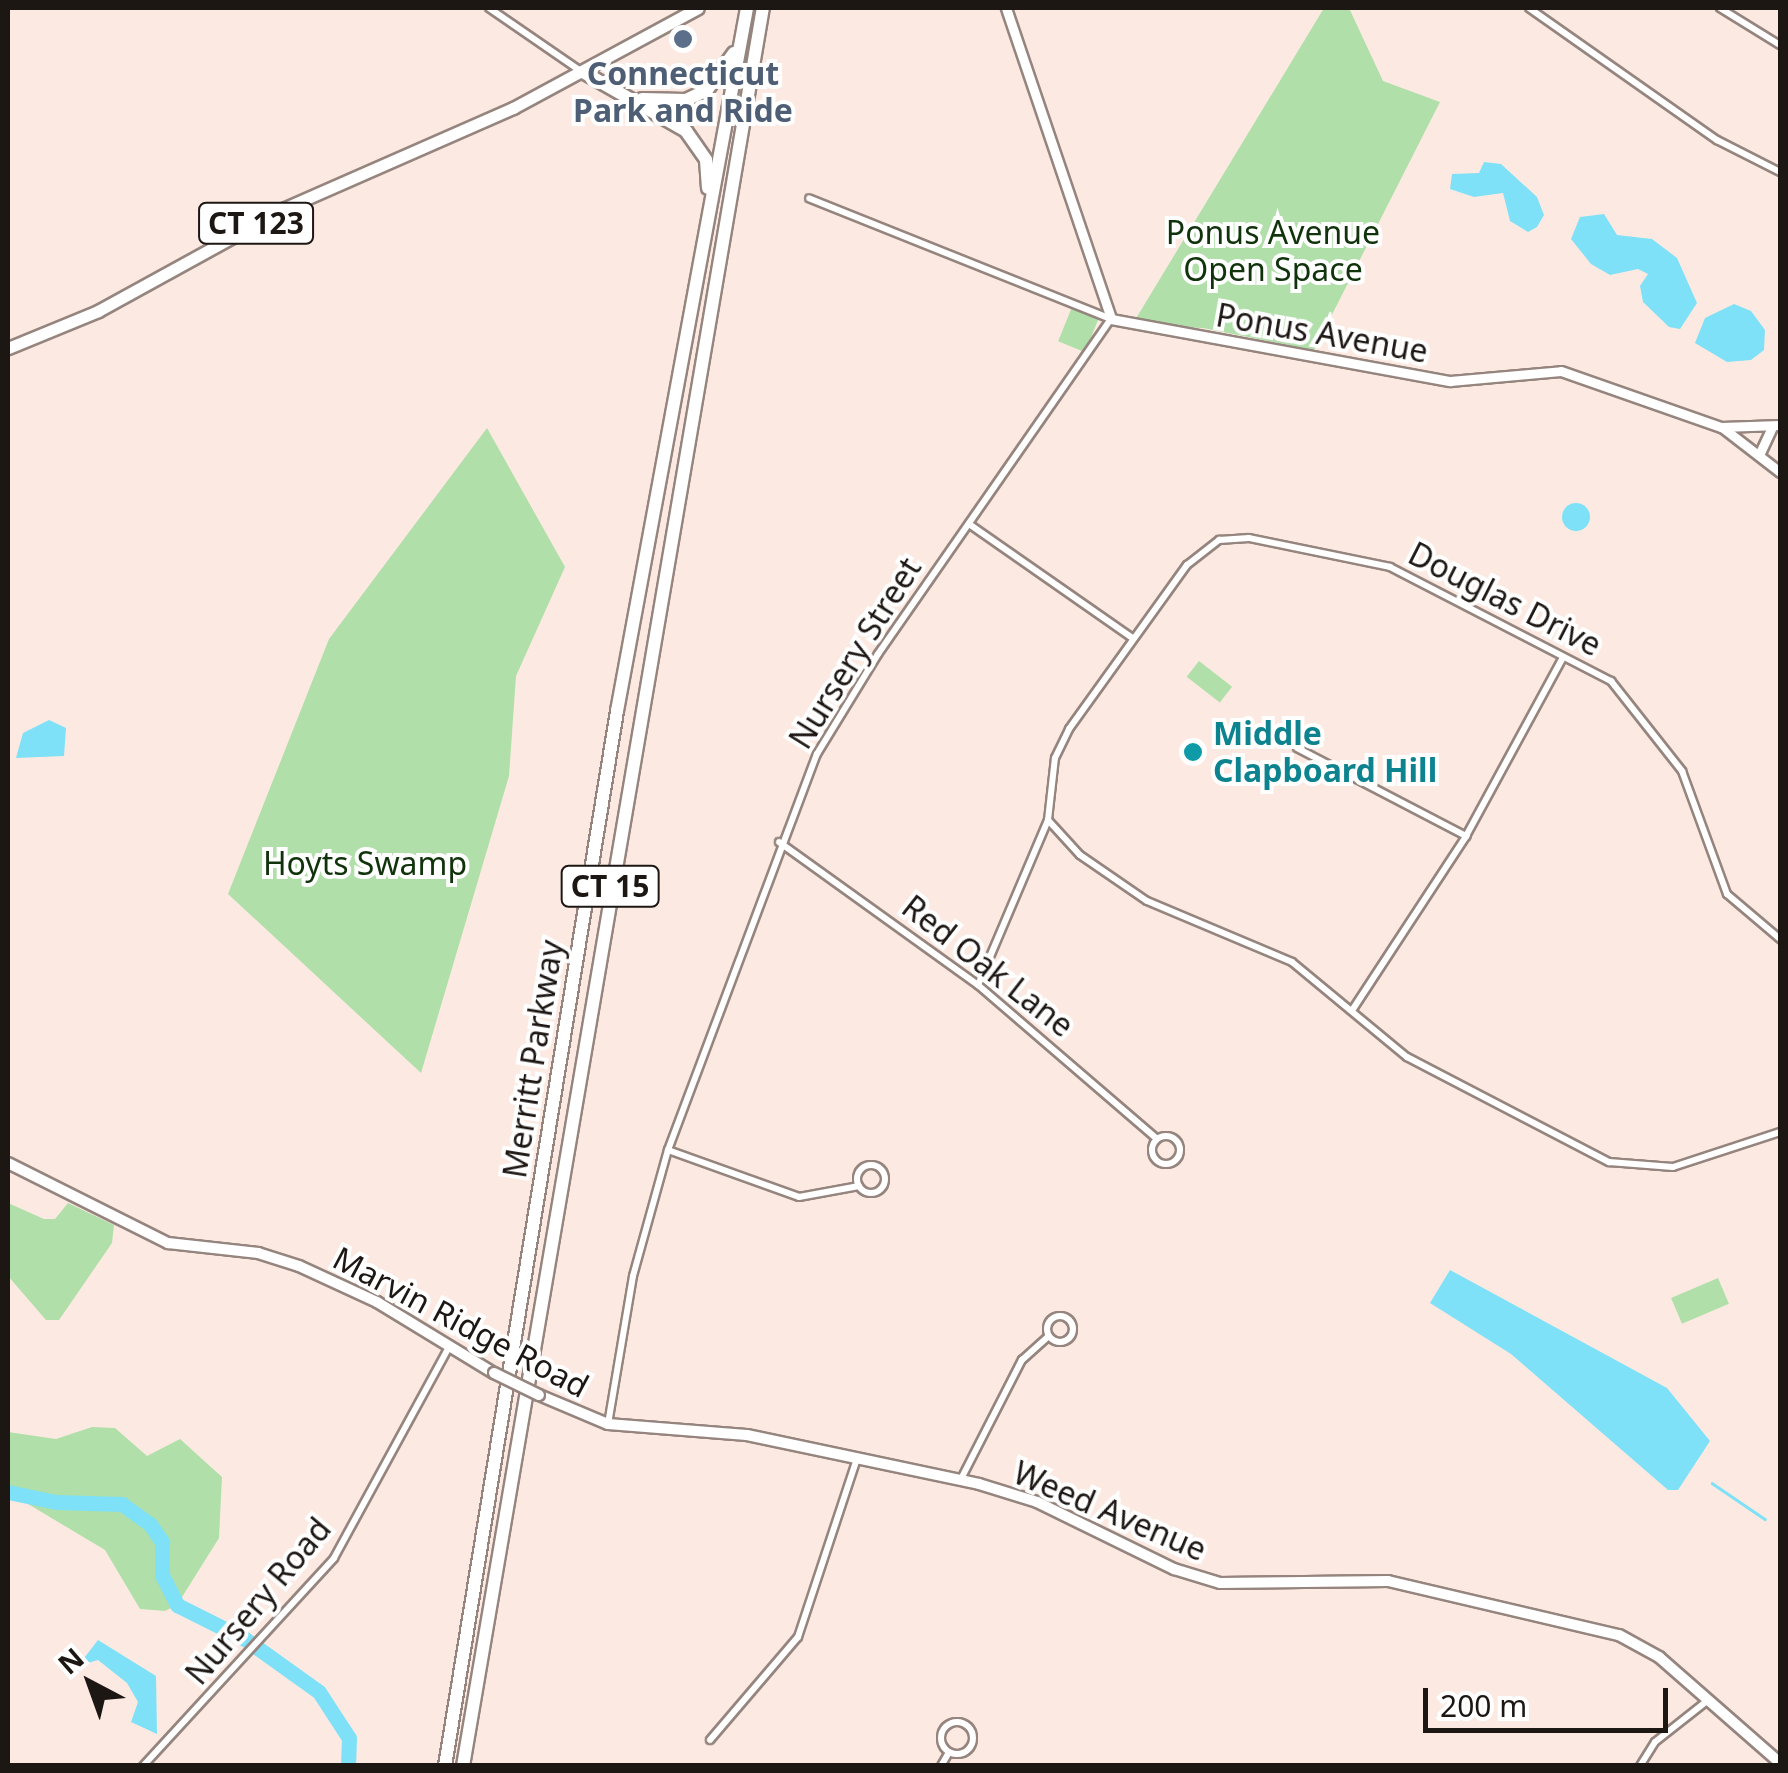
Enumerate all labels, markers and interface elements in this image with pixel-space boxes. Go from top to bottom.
marker: Connecticut Park and Ride [672,28,694,50]
place label: Connecticut Park and Ride [573,55,793,130]
road number: CT 123 [196,198,316,248]
park label: Ponus Avenue Open Space [1166,214,1380,289]
street label: Ponus Avenue [1213,295,1431,371]
street label: Douglas Drive [1402,534,1608,664]
street label: Nursery Street [781,550,929,756]
place label: Middle Clapboard Hill [1213,715,1437,790]
marker: Middle Clapboard Hill [1182,741,1204,763]
park label: Hoyts Swamp [263,844,467,882]
road number: CT 15 [560,861,660,911]
street label: Red Oak Lane [895,887,1081,1045]
street label: Merritt Parkway [495,937,571,1181]
street label: Marvin Ridge Road [327,1238,595,1406]
street label: Weed Avenue [1008,1453,1212,1569]
street label: Nursery Road [177,1510,339,1692]
north arrow [40,1633,140,1733]
text: N [49,1639,91,1682]
scale bar [1428,1668,1673,1730]
text: 200 m [1440,1685,1527,1726]

